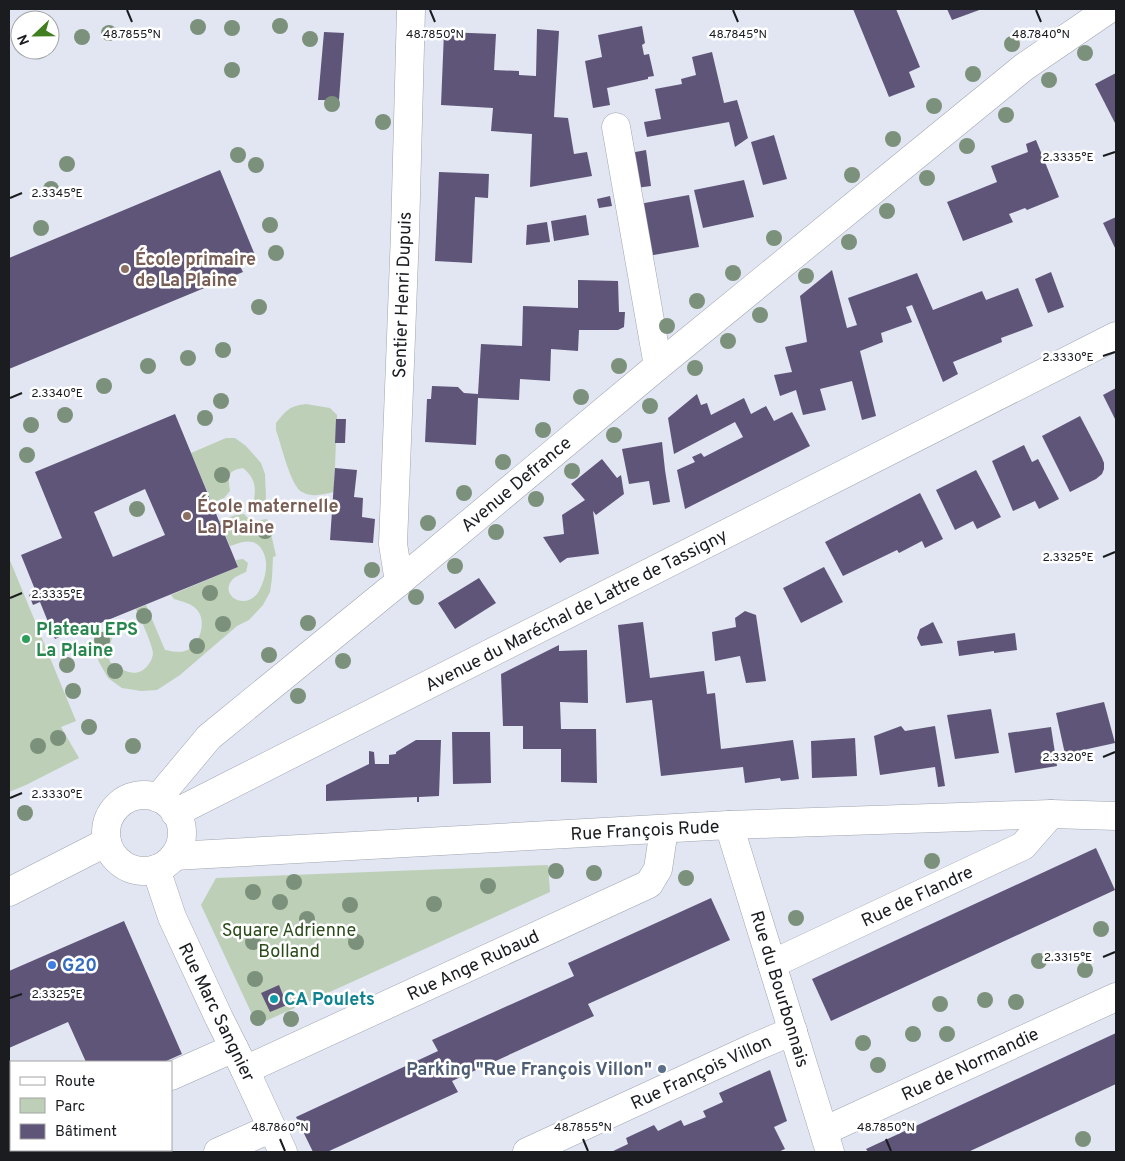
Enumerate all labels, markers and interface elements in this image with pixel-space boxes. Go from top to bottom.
north arrow [10,10,60,60]
text: 48.7855°N [103,27,161,43]
text: 48.7850°N [406,27,464,43]
text: 48.7845°N [709,27,767,43]
text: 48.7840°N [1012,27,1070,43]
text: N [15,31,34,47]
text: 2.3335°E [1042,150,1094,166]
text: 2.3345°E [31,186,83,202]
street label: Sentier Henri Dupuis [389,211,418,379]
place label: École primaire de La Plaine [135,247,256,293]
marker: École primaire de La Plaine [119,263,131,275]
text: 2.3330°E [1042,350,1094,366]
text: 2.3340°E [31,386,83,402]
street label: Avenue Defrance [457,432,577,538]
place label: École maternelle La Plaine [197,494,338,540]
marker: École maternelle La Plaine [181,510,193,522]
street label: Avenue du Maréchal de Lattre de Tassigny [422,525,732,698]
text: 2.3325°E [1042,550,1094,566]
text: 2.3335°E [31,587,83,603]
place label: Plateau EPS La Plaine [36,619,138,663]
marker: Plateau EPS La Plaine [20,633,32,645]
text: 2.3320°E [1042,750,1094,766]
text: 2.3330°E [31,787,83,803]
street label: Rue François Rude [570,816,720,847]
street label: Rue de Flandre [858,861,977,933]
street label: Rue du Bourbonnais [744,908,813,1071]
park label: Square Adrienne Bolland [222,920,356,964]
street label: Rue Ange Rubaud [404,926,543,1007]
street label: Rue Marc Sangnier [172,939,259,1086]
text: 2.3315°E [1044,950,1092,966]
place label: G20 [62,955,97,978]
marker: G20 [46,959,58,971]
text: 2.3325°E [31,987,83,1003]
place label: CA Poulets [284,989,375,1012]
marker: CA Poulets [268,993,280,1005]
street label: Rue de Normandie [898,1023,1043,1107]
street label: Rue François Villon [628,1031,776,1116]
place label: Parking "Rue François Villon" [406,1059,652,1082]
legend [10,1061,172,1151]
marker: Parking "Rue François Villon" [656,1063,668,1075]
text: Route [55,1073,95,1092]
text: Parc [55,1098,85,1117]
text: 48.7860°N [251,1120,309,1136]
text: 48.7855°N [554,1120,612,1136]
text: 48.7850°N [857,1120,915,1136]
text: Bâtiment [55,1123,117,1142]

